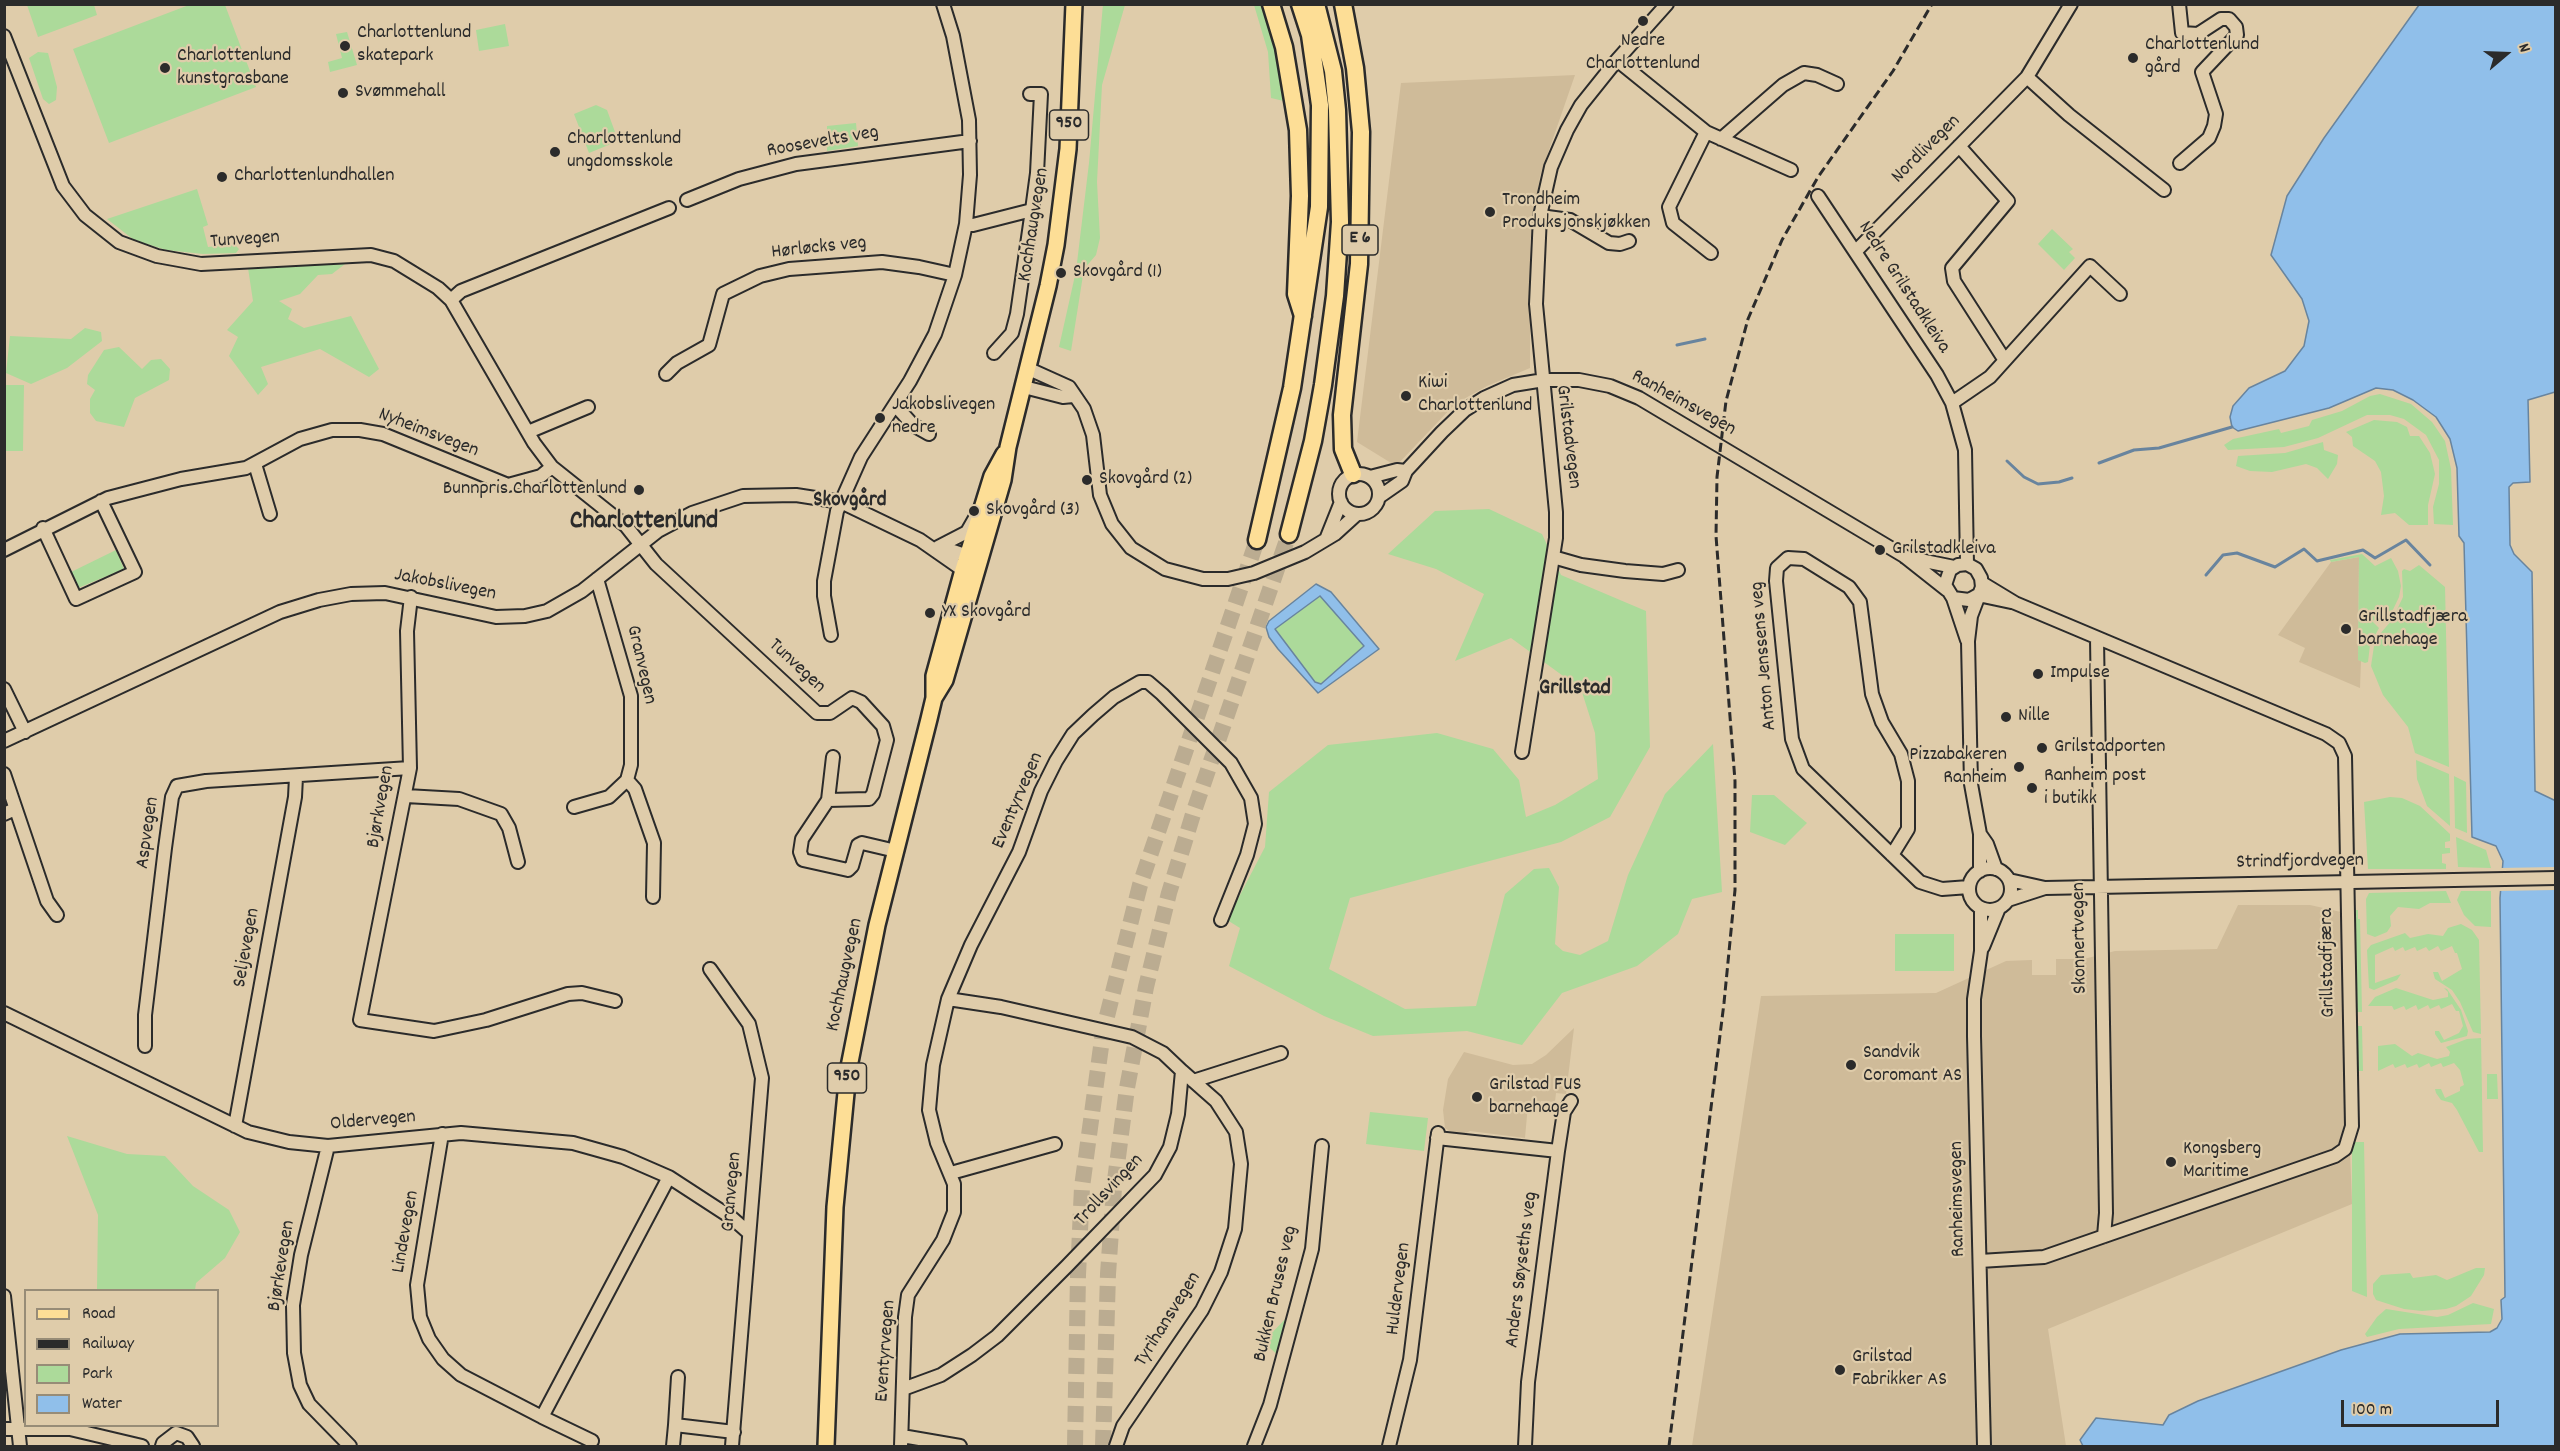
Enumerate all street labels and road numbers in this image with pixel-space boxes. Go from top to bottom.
road number: 950 [1050,110,1088,140]
street label: Nordlivegen [1887,110,1967,190]
street label: Roosevelts veg [765,121,881,165]
street label: Kochhaugvegen [1014,166,1056,284]
street label: Nedre Grilstadkleiva [1851,218,1955,358]
road number: E 6 [1342,225,1378,255]
street label: Tunvegen [209,227,281,255]
street label: Hørløcks veg [770,232,868,266]
street label: Ranheimsvegen [1626,365,1740,443]
street label: Grilstadvegen [1549,384,1585,490]
street label: Nyheimsvegen [374,404,482,464]
street label: Jakobslivegen [392,564,498,608]
street label: Anton Jenssens veg [1747,581,1783,731]
street label: Granvegen [619,623,661,707]
street label: Tunvegen [762,634,830,700]
street label: Eventyrvegen [988,749,1050,853]
street label: Bjørkvegen [363,764,401,850]
street label: Aspvegen [132,795,166,871]
street label: Strindfjordvegen [2236,850,2364,876]
street label: Skonnertvegen [2068,882,2094,994]
street label: Seljevegen [229,906,267,990]
street label: Grillstadfjæra [2316,908,2342,1018]
street label: Kochhaugvegen [822,916,870,1034]
road number: 950 [828,1063,866,1093]
street label: Oldervegen [329,1106,417,1138]
street label: Ranheimsvegen [1946,1141,1972,1257]
street label: Trollsvingen [1070,1150,1150,1232]
street label: Granvegen [718,1151,748,1233]
street label: Lindevegen [388,1189,426,1275]
street label: Anders Søyseths veg [1502,1191,1544,1349]
street label: Bjørkevegen [264,1219,302,1313]
street label: Bukken Bruses veg [1250,1224,1304,1364]
street label: Huldervegen [1382,1241,1418,1337]
street label: Tyrihansvegen [1130,1268,1208,1372]
street label: Eventyrvegen [871,1299,903,1403]

